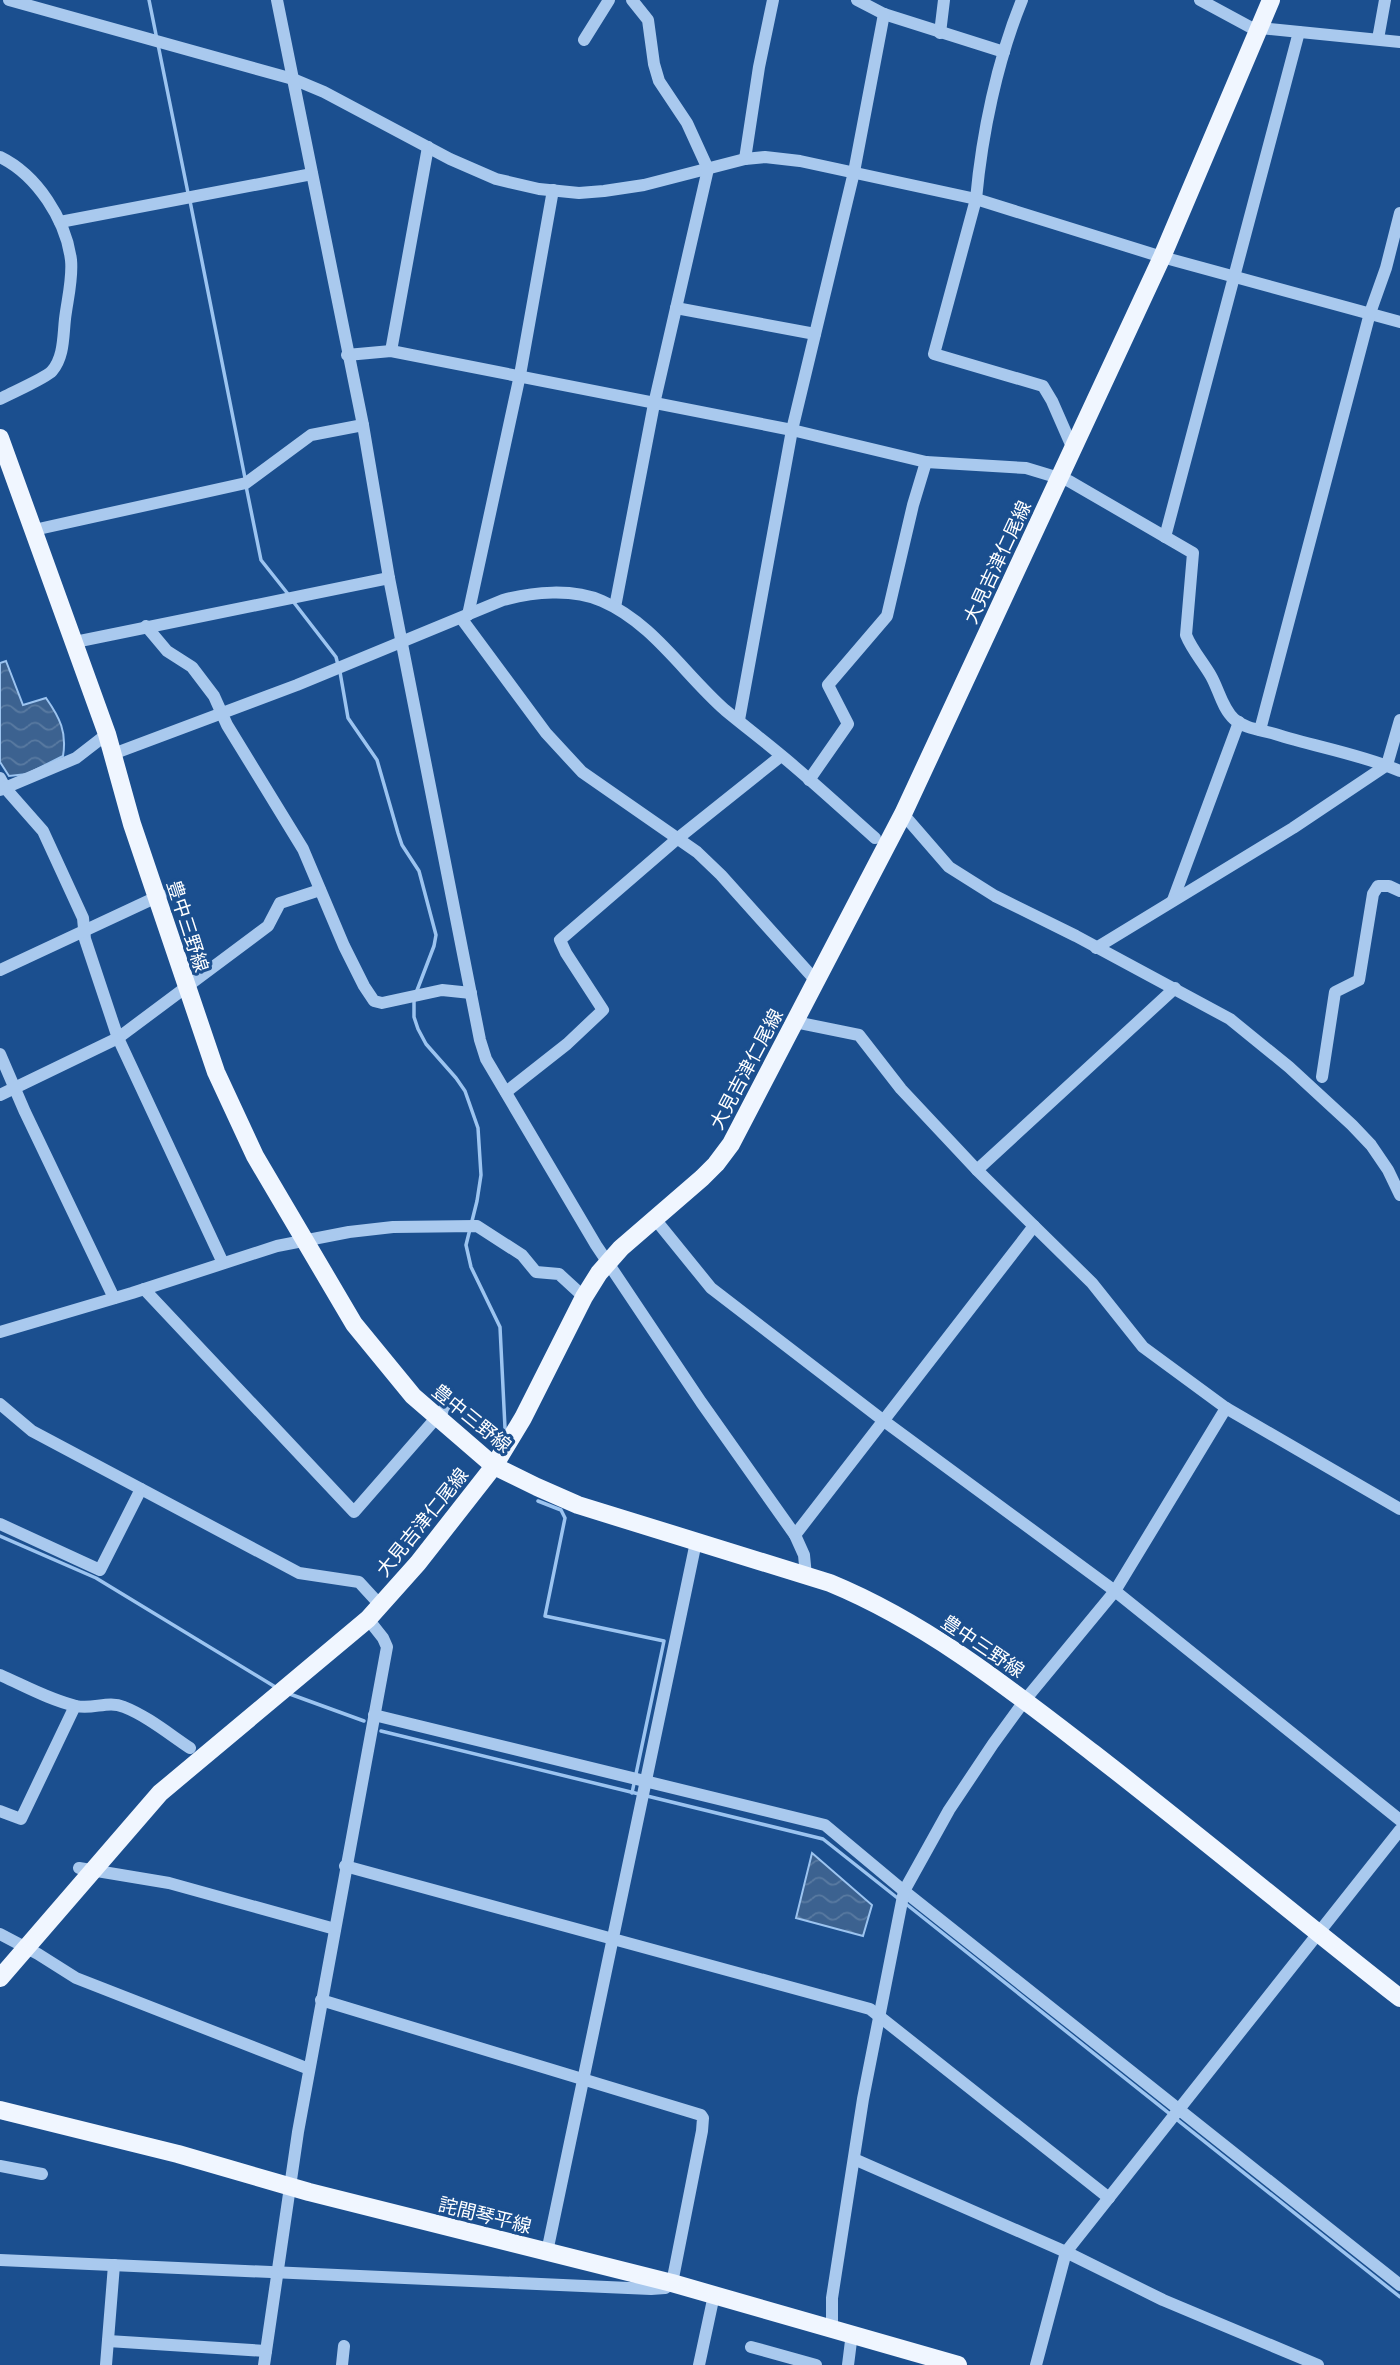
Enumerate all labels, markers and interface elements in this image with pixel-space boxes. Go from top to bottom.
street label: 大見吉津仁尾線 [959,497,1036,627]
street label: 豊中三野線 [162,877,213,975]
street label: 大見吉津仁尾線 [705,1005,788,1133]
street label: 豊中三野線 [428,1380,516,1457]
street label: 大見吉津仁尾線 [372,1463,473,1581]
street label: 豊中三野線 [937,1610,1029,1683]
street label: 詫間琴平線 [436,2193,534,2238]

